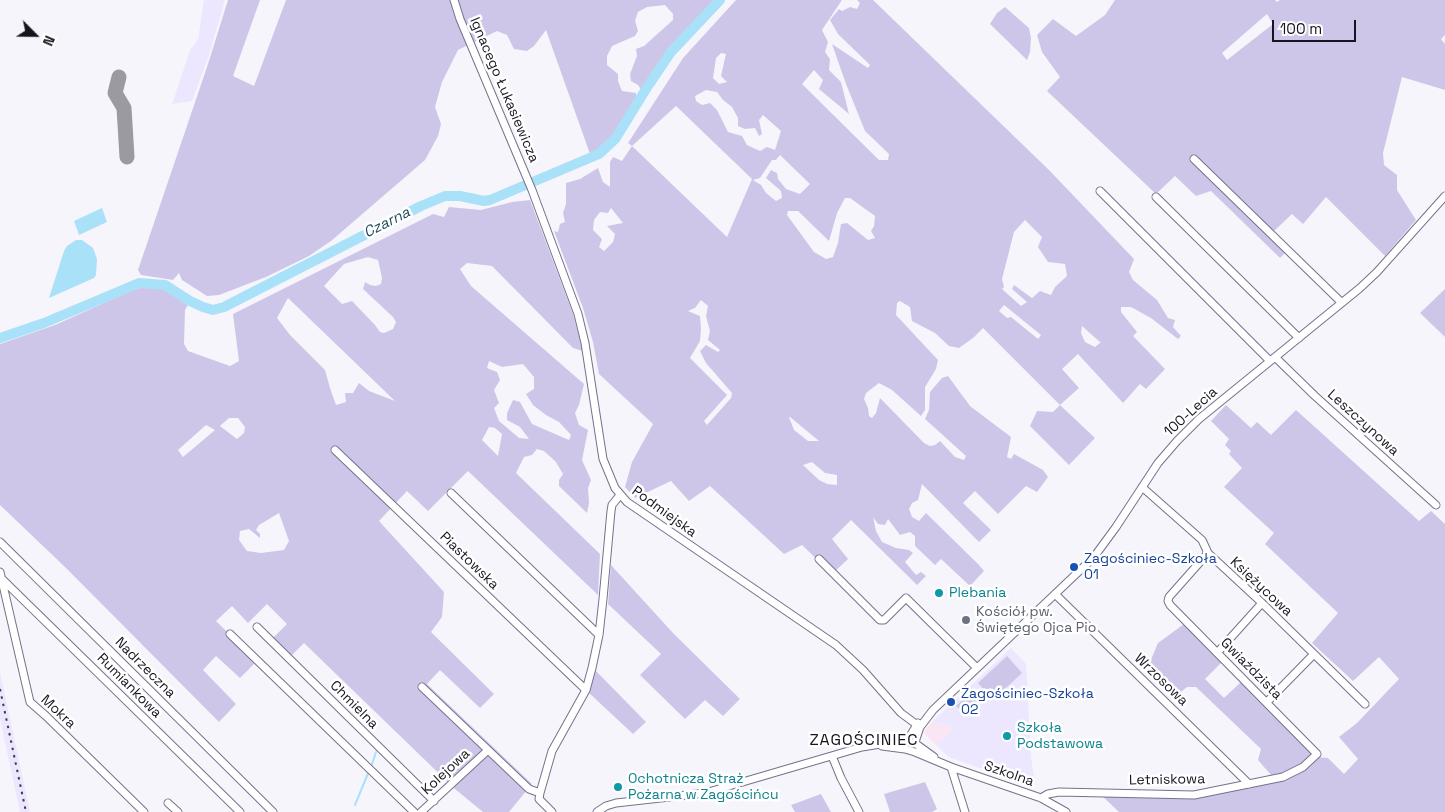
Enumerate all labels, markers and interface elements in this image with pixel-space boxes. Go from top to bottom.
north arrow [10,10,60,60]
scale bar [1275,10,1359,42]
street label: Ignacego Łukasiewicza [466,15,542,165]
text: 100 m [1280,19,1322,38]
text: N [39,33,59,49]
water label: Czarna [361,204,413,242]
street label: 100-Lecia [1161,384,1221,440]
street label: Leszczynowa [1324,386,1402,460]
street label: Podmiejska [628,483,700,541]
street label: Piastowska [436,529,502,593]
place label: Zagościniec-Szkoła 01 [1084,551,1217,584]
street label: Księżycowa [1226,554,1296,620]
marker: Zagościniec-Szkoła 01 [1068,561,1080,573]
place label: Plebania [949,585,1006,601]
marker: Plebania [933,587,945,599]
place label: Kościół pw. Świętego Ojca Pio [976,604,1096,636]
marker: Kościół pw. Świętego Ojca Pio [960,614,972,626]
street label: Nadrzeczna [111,634,179,702]
street label: Gwiaździsta [1217,635,1285,703]
street label: Rumiankowa [93,650,165,722]
street label: Wrzosowa [1131,650,1191,710]
street label: Chmielna [326,677,382,733]
place label: Zagościniec-Szkoła 02 [961,686,1094,719]
street label: Mokra [37,692,79,732]
marker: Zagościniec-Szkoła 02 [945,696,957,708]
place label: Szkoła Podstawowa [1017,720,1103,752]
marker: Szkoła Podstawowa [1001,730,1013,742]
district label: ZAGOŚCINIEC [808,731,920,751]
street label: Kolejowa [418,745,474,799]
street label: Szkolna [982,758,1036,790]
place label: Ochotnicza Straż Pożarna w Zagościńcu [628,771,778,804]
street label: Letniskowa [1129,771,1205,789]
marker: Ochotnicza Straż Pożarna w Zagościńcu [612,781,624,793]

